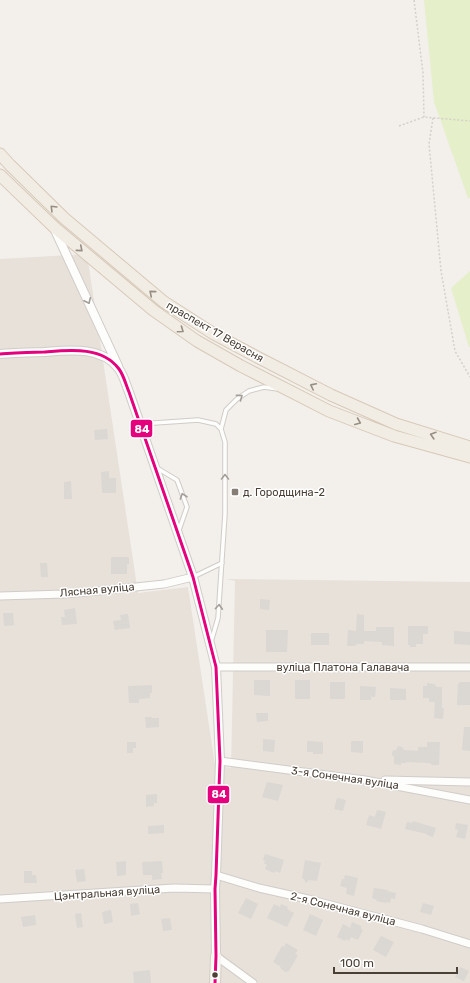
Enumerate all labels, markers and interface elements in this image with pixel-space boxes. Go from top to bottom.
one-way arrow [50,205,58,213]
one-way arrow [75,245,82,252]
one-way arrow [150,290,157,297]
one-way arrow [83,296,91,304]
street label: праспект 17 Верасня [164,299,266,365]
one-way arrow [177,325,184,332]
one-way arrow [310,383,317,391]
one-way arrow [236,395,243,402]
one-way arrow [355,418,362,426]
line badge: 84 [130,419,153,438]
text: 84 [135,423,150,436]
one-way arrow [429,431,436,440]
one-way arrow [221,474,229,480]
place label: д. Городщина-2 [243,486,325,499]
marker: д. Городщина-2 [230,487,240,497]
one-way arrow [179,492,187,499]
street label: Лясная вуліца [59,580,135,600]
one-way arrow [215,604,224,610]
street label: вуліца Платона Галавача [277,661,409,674]
street label: 3-я Сонечная вуліца [290,764,400,792]
line badge: 84 [207,785,230,804]
text: 84 [212,788,227,801]
street label: Цэнтральная вуліца [54,883,160,903]
street label: 2-я Сонечная вуліца [289,890,397,928]
scale bar [334,949,457,975]
text: 100 m [340,956,374,970]
unlabelled marker [210,970,220,980]

